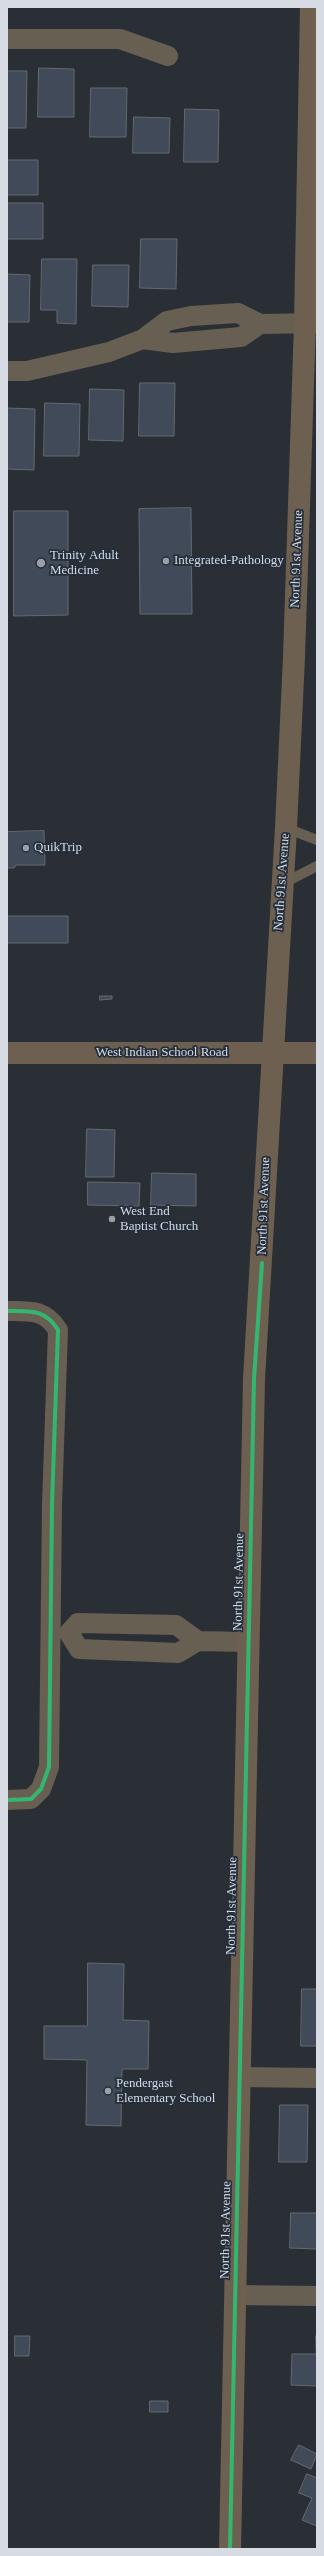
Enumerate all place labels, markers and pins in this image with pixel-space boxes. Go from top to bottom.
place label: Trinity Adult Medicine [50,548,119,579]
place label: Integrated-Pathology [174,553,284,569]
marker: Integrated-Pathology [161,556,171,566]
marker: Trinity Adult Medicine [35,557,47,569]
place label: QuikTrip [34,840,82,856]
marker: QuikTrip [21,843,31,853]
place label: West End Baptist Church [120,1204,198,1235]
marker: West End Baptist Church [107,1214,117,1224]
place label: Pendergast Elementary School [116,2076,215,2107]
marker: Pendergast Elementary School [103,2086,113,2096]

